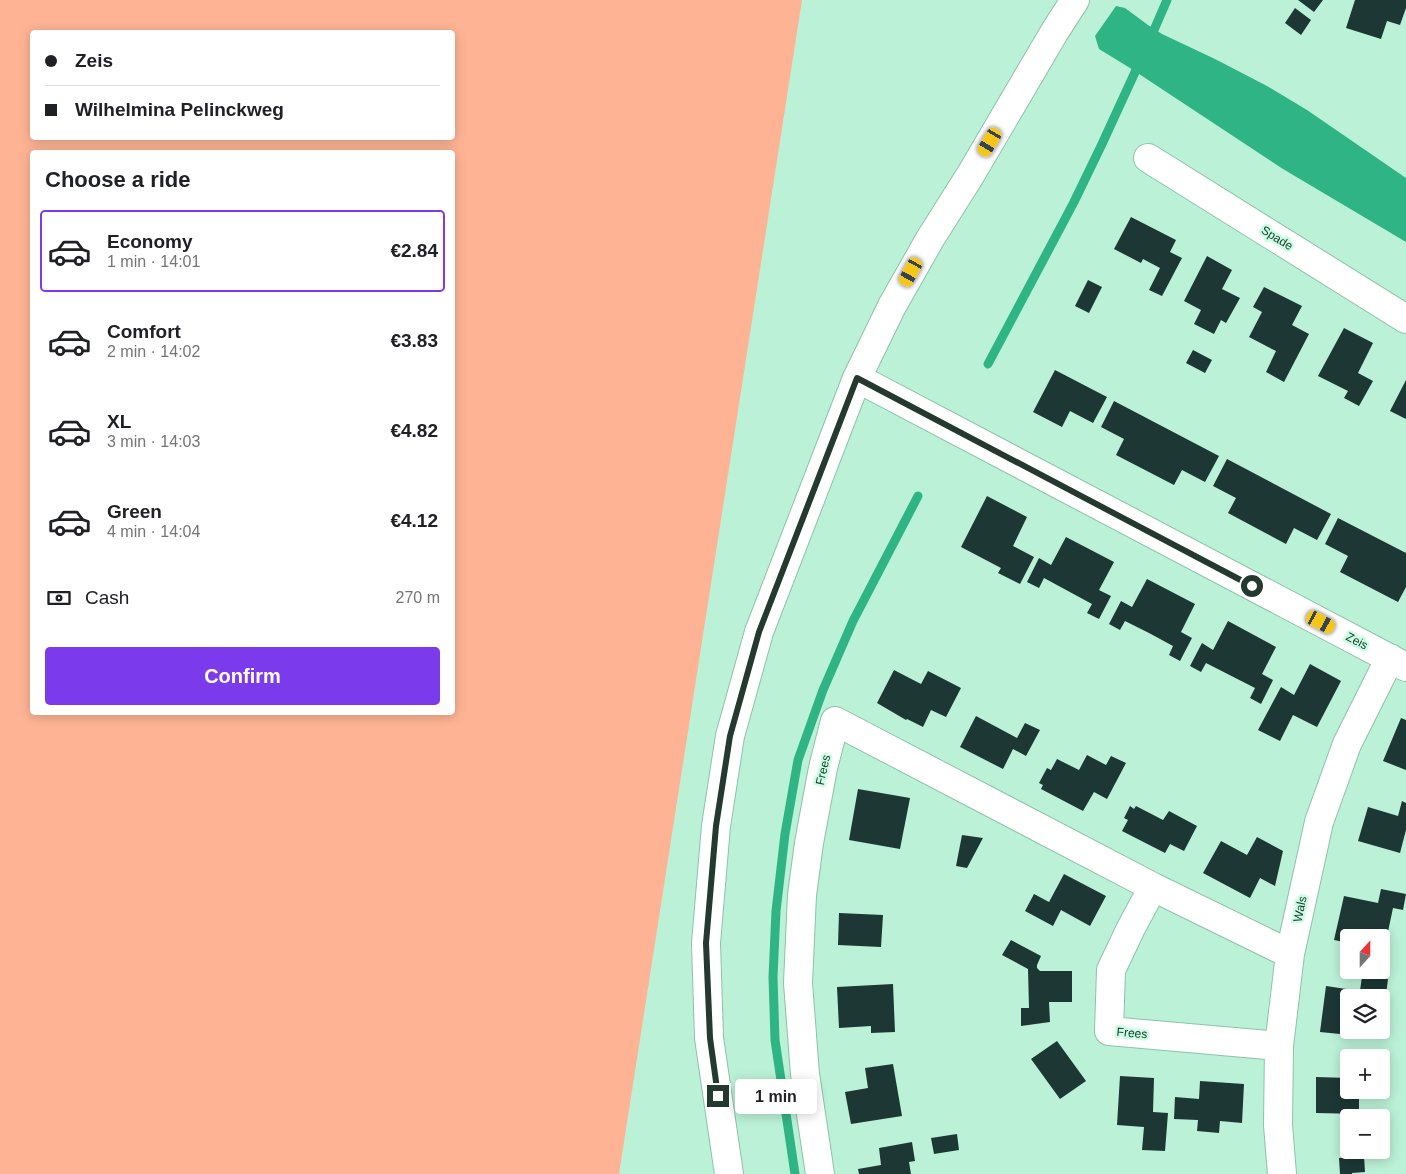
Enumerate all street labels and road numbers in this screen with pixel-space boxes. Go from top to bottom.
street label: Spade [1259,223,1296,253]
street label: Zeis [1344,629,1370,653]
street label: Frees [813,753,833,787]
street label: Wals [1290,895,1310,923]
street label: Frees [1116,1025,1148,1041]

